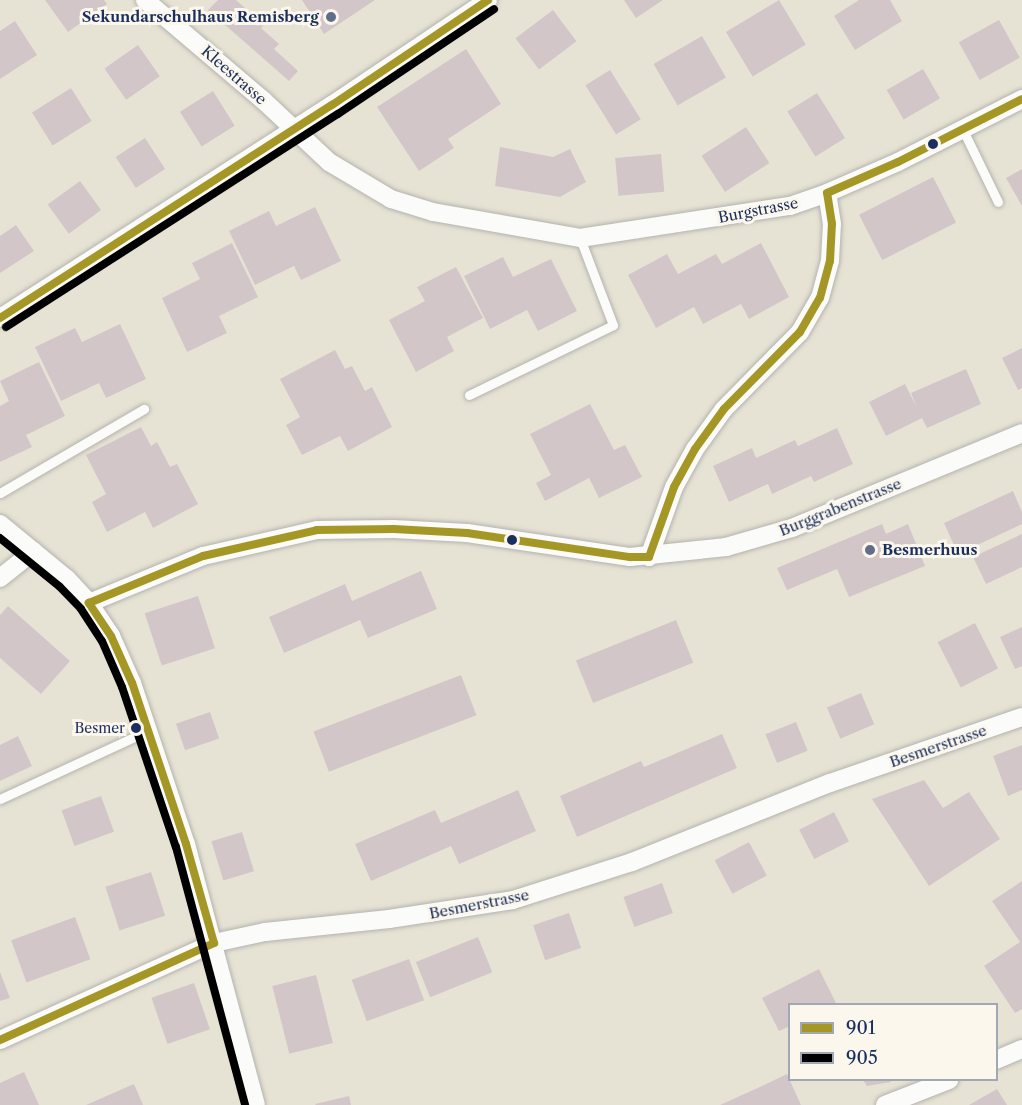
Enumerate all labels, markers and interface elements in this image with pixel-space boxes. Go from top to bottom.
place label: Sekundarschulhaus Remisberg [82,8,319,26]
marker: Sekundarschulhaus Remisberg [324,10,338,24]
street label: Kleestrasse [198,42,270,108]
unlabelled marker [927,138,939,150]
street label: Burgstrasse [716,193,800,227]
street label: Burggrabenstrasse [776,474,904,540]
unlabelled marker [506,534,518,546]
place label: Besmerhuus [882,541,977,559]
marker: Besmerhuus [863,543,877,557]
place label: Besmer [75,720,125,736]
street label: Besmerstrasse [887,721,989,771]
marker: Besmer [130,722,142,734]
street label: Besmerstrasse [427,885,531,923]
legend [788,1003,998,1081]
text: 901 [846,1017,876,1039]
text: 905 [846,1047,878,1069]

